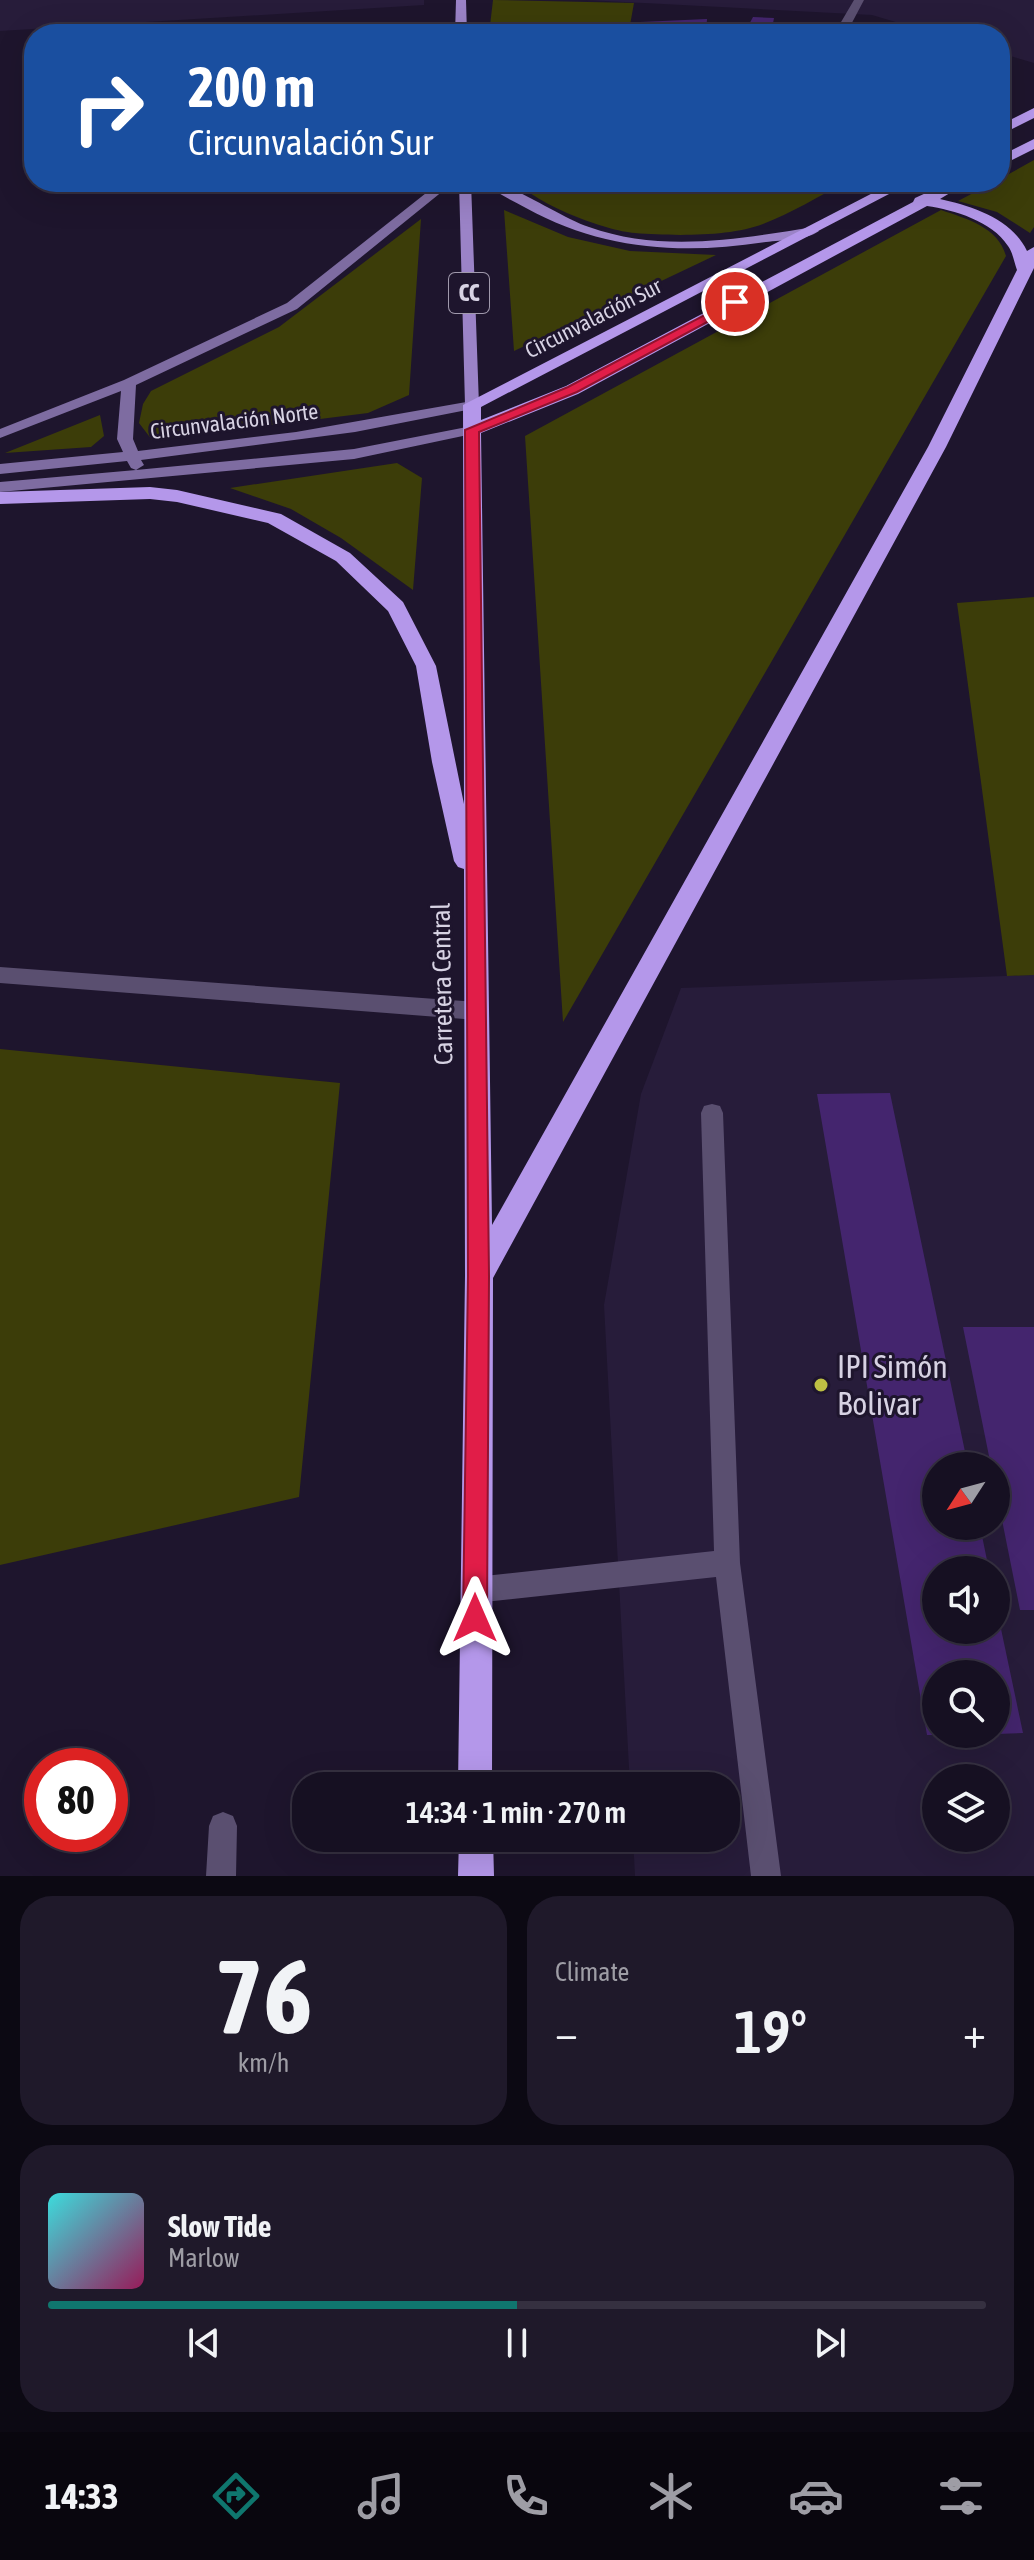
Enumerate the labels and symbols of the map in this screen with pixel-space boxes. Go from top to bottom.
pin [701,268,769,336]
street label: Circunvalación Sur [520,272,666,364]
road number: CC [449,273,489,313]
street label: Circunvalación Norte [149,398,319,444]
street label: Carretera Central [426,902,458,1066]
place label: IPI Simón Bolivar [837,1348,948,1422]
marker: IPI Simón Bolivar [812,1376,830,1394]
north arrow [922,1452,1010,1540]
position arrow [433,1576,517,1660]
speed limit sign: 80 [24,1748,128,1852]

